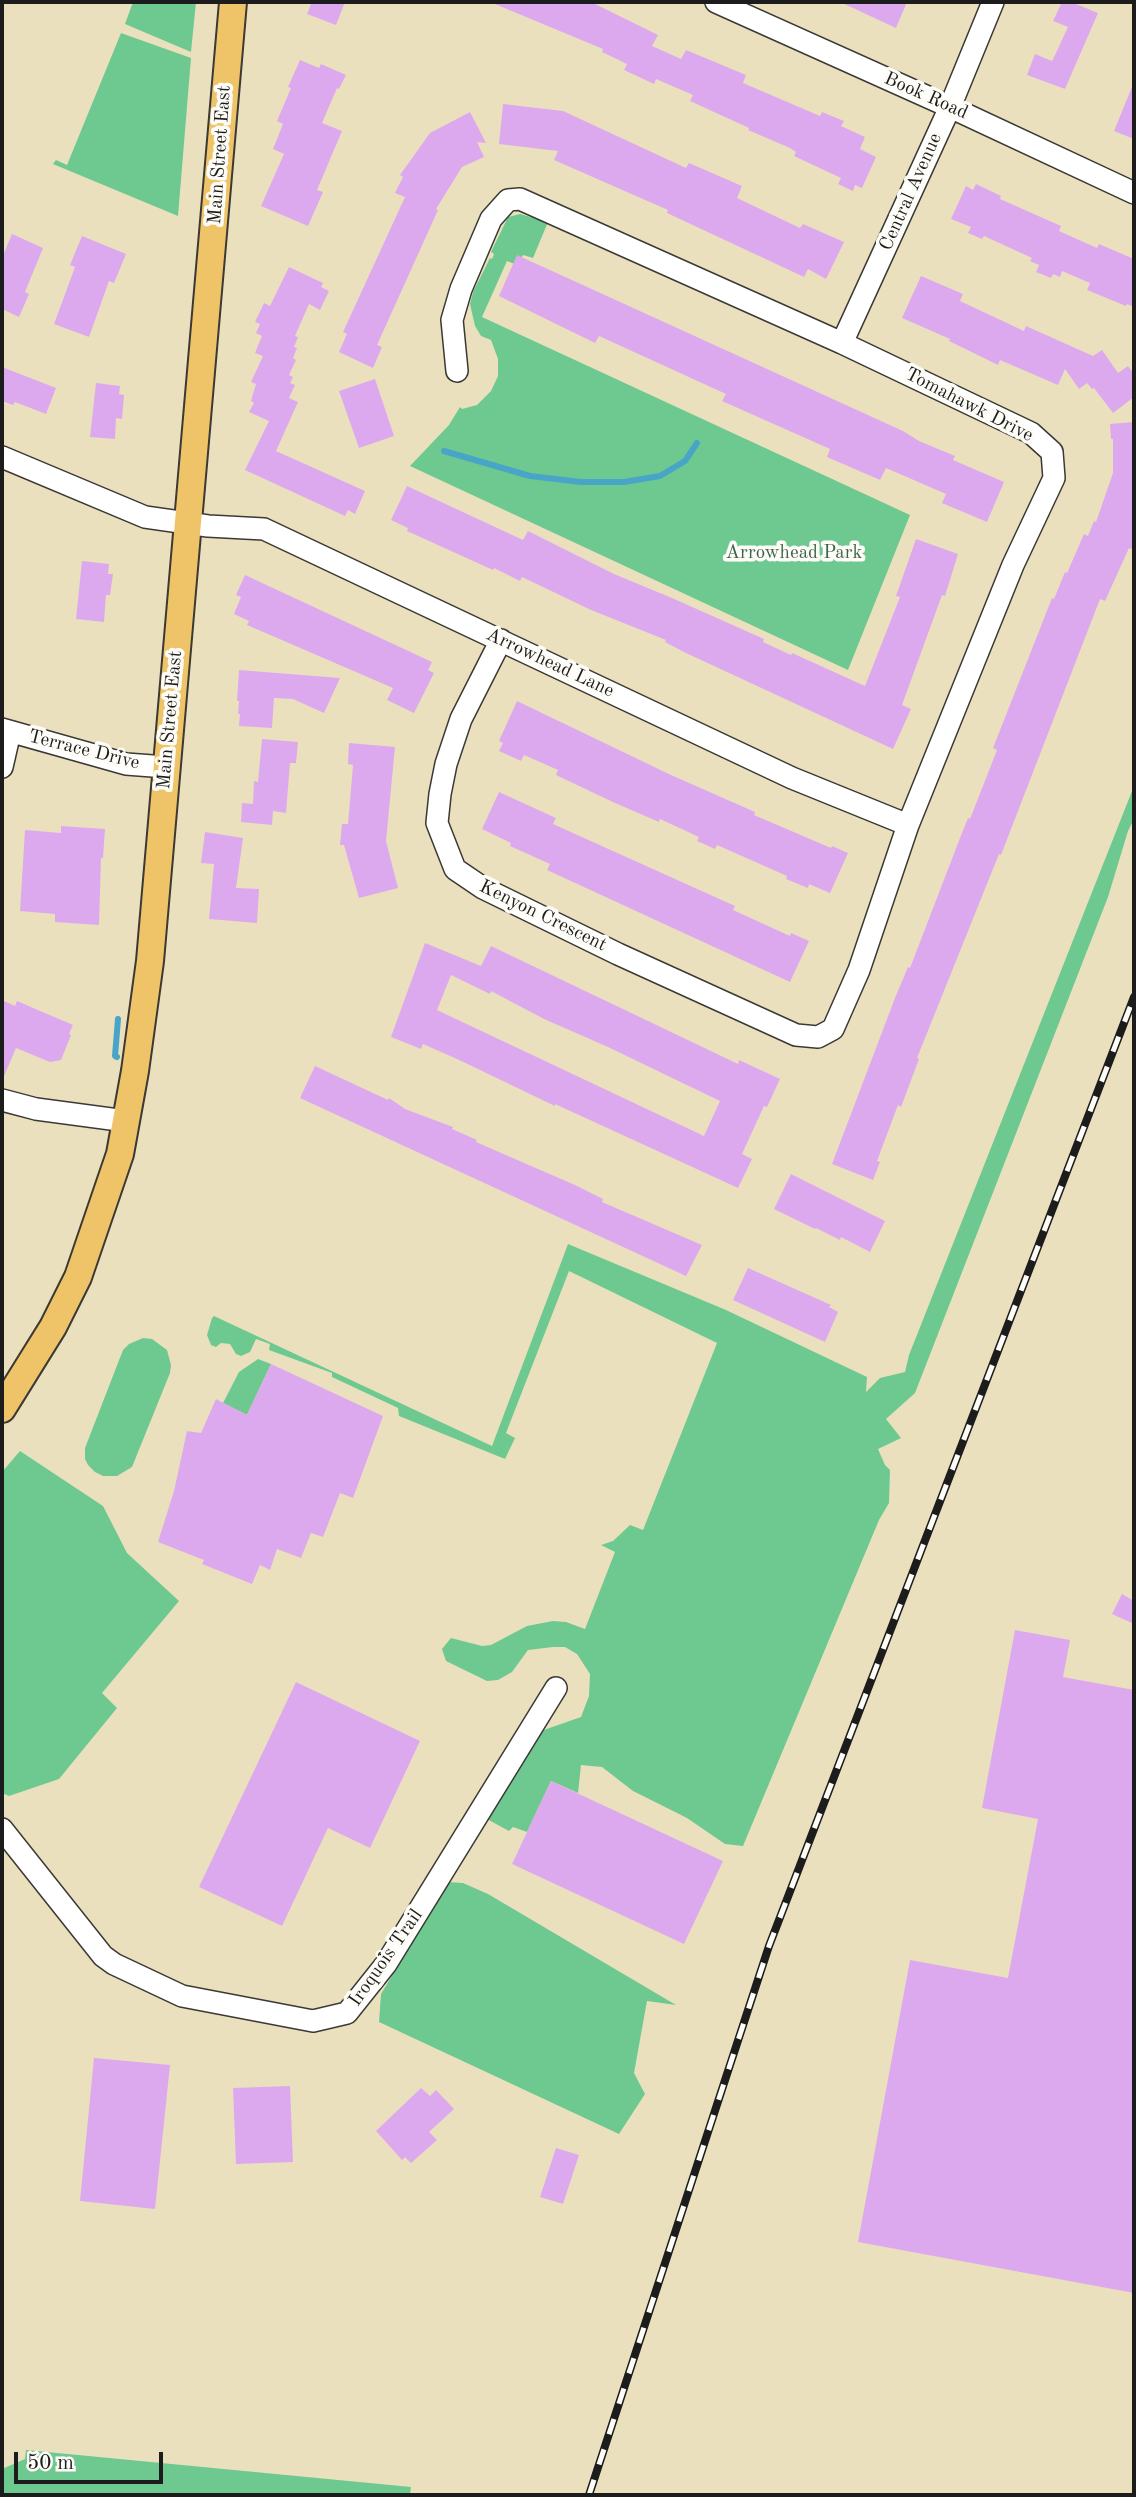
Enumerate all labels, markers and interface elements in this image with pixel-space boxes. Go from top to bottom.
street label: Book Road [880,67,972,125]
street label: Main Street East [204,85,236,225]
street label: Central Avenue [875,130,947,254]
street label: Tomahawk Drive [901,363,1037,447]
park label: Arrowhead Park [726,542,862,564]
street label: Arrowhead Lane [482,623,618,703]
street label: Main Street East [153,650,187,790]
street label: Terrace Drive [26,725,142,775]
street label: Kenyon Crescent [476,875,610,957]
street label: Iroquois Trail [344,1905,428,2011]
scale bar [18,2438,166,2482]
text: 50 m [27,2453,74,2474]

